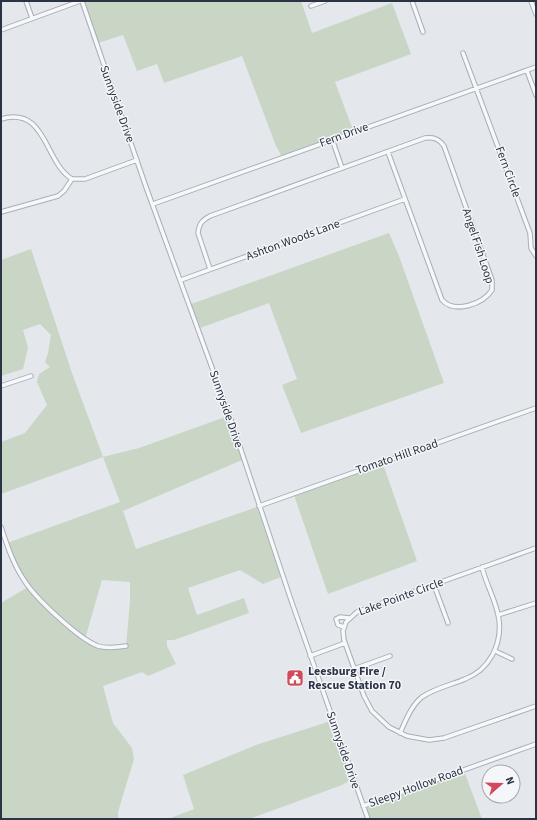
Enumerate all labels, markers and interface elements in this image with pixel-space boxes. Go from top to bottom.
street label: Sunnyside Drive [95,63,139,145]
street label: Fern Drive [317,118,371,152]
street label: Fern Circle [491,144,525,200]
street label: Angel Fish Loop [458,206,498,286]
street label: Ashton Woods Lane [244,215,342,265]
street label: Sunnyside Drive [205,368,247,450]
street label: Tomato Hill Road [354,435,440,479]
street label: Lake Pointe Circle [356,574,446,620]
place label: Leesburg Fire / Rescue Station 70 [308,663,401,694]
public building icon: Leesburg Fire / Rescue Station 70 [285,668,305,688]
street label: Sunnyside Drive [322,709,364,791]
street label: Sleepy Hollow Road [366,762,466,812]
north arrow [481,764,521,804]
text: N [502,775,518,787]

